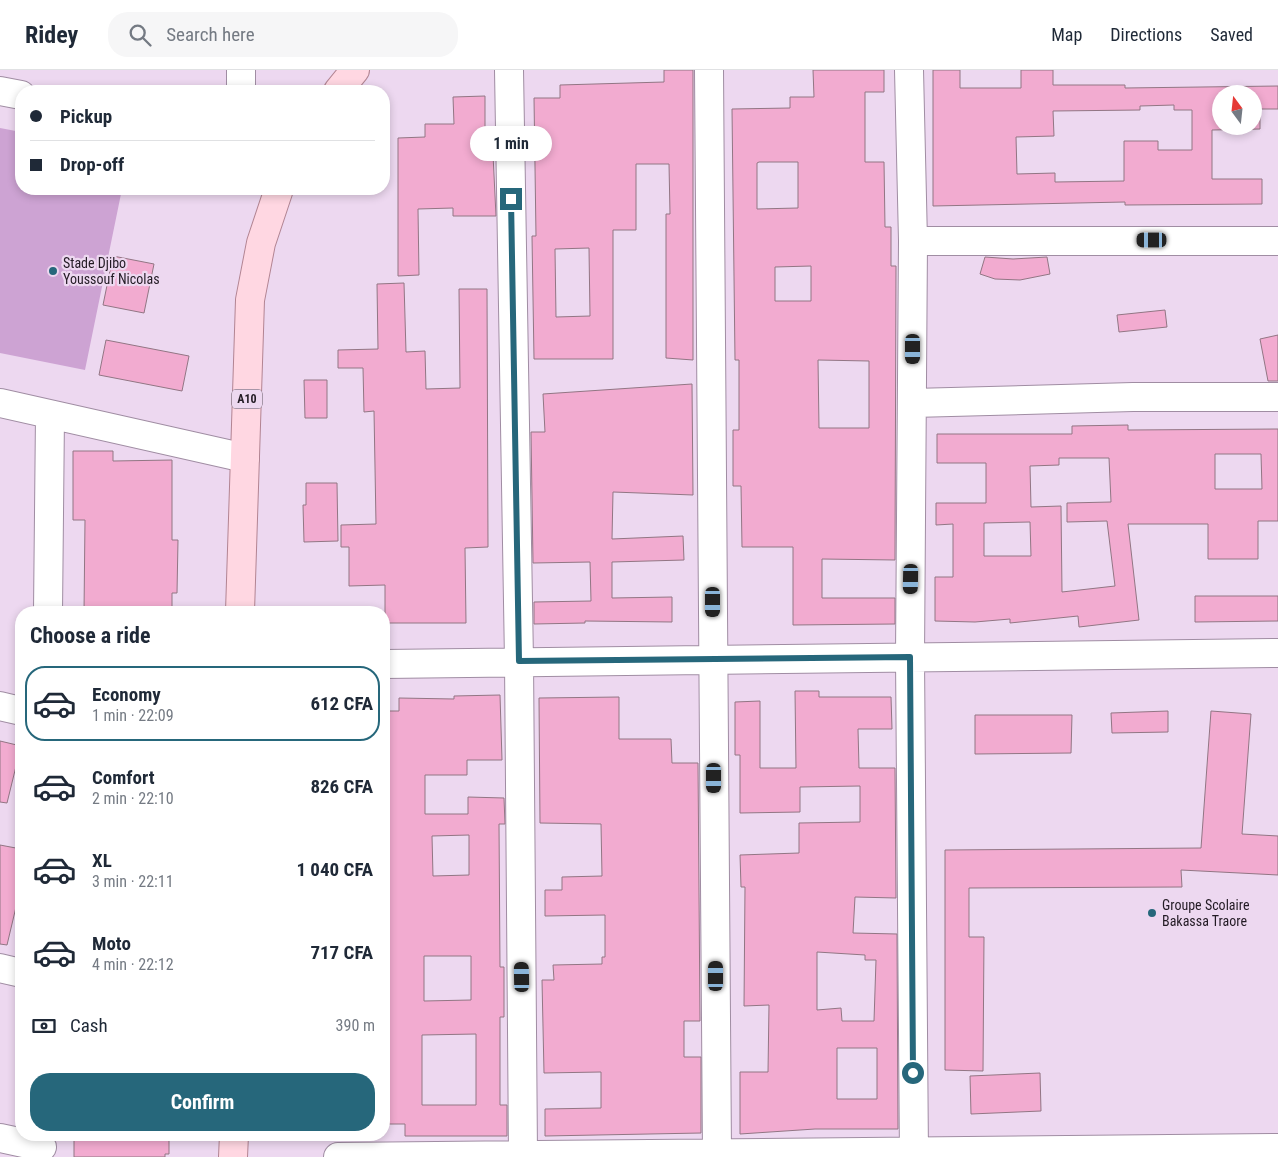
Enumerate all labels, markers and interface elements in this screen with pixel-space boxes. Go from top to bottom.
search box [108,12,458,57]
text: Ridey [25,21,78,49]
icon: search [126,21,154,49]
text: Search here [166,23,255,46]
text: Map [1051,24,1082,45]
text: Directions [1110,24,1182,45]
text: Saved [1210,24,1253,45]
north arrow [1212,85,1262,135]
map controls [1212,85,1262,135]
text: Pickup [60,105,112,128]
callout: 1 min [470,126,552,162]
text: 1 min [493,134,529,153]
text: Drop-off [60,153,124,176]
route end [500,188,522,210]
car [1137,233,1167,248]
place label: Stade Djibo Youssouf Nicolas [63,255,160,287]
marker: Stade Djibo Youssouf Nicolas [47,265,59,277]
car [905,334,920,364]
road number: A10 [232,390,262,408]
car [903,564,918,594]
car [705,587,720,617]
text: Choose a ride [30,623,151,648]
icon: car [32,681,77,726]
text: Economy [92,683,161,706]
text: 612 CFA [310,692,373,715]
text: 1 min · 22:09 [92,706,174,725]
car [706,763,721,793]
icon: car [32,764,77,809]
text: Comfort [92,766,155,789]
text: 826 CFA [310,775,373,798]
text: 2 min · 22:10 [92,789,174,808]
icon: car [32,847,77,892]
text: XL [92,849,112,872]
text: 1 040 CFA [296,858,373,881]
text: 3 min · 22:11 [92,872,174,891]
place label: Groupe Scolaire Bakassa Traore [1162,897,1250,929]
marker: Groupe Scolaire Bakassa Traore [1146,907,1158,919]
icon: car [32,930,77,975]
text: Moto [92,932,131,955]
text: 717 CFA [310,941,373,964]
text: 4 min · 22:12 [92,955,174,974]
car [708,961,723,991]
car [514,962,529,992]
icon: cash [30,1012,58,1040]
text: Cash [70,1014,108,1037]
text: 390 m [336,1016,375,1035]
route start [902,1062,924,1084]
button: Confirm [30,1073,375,1131]

